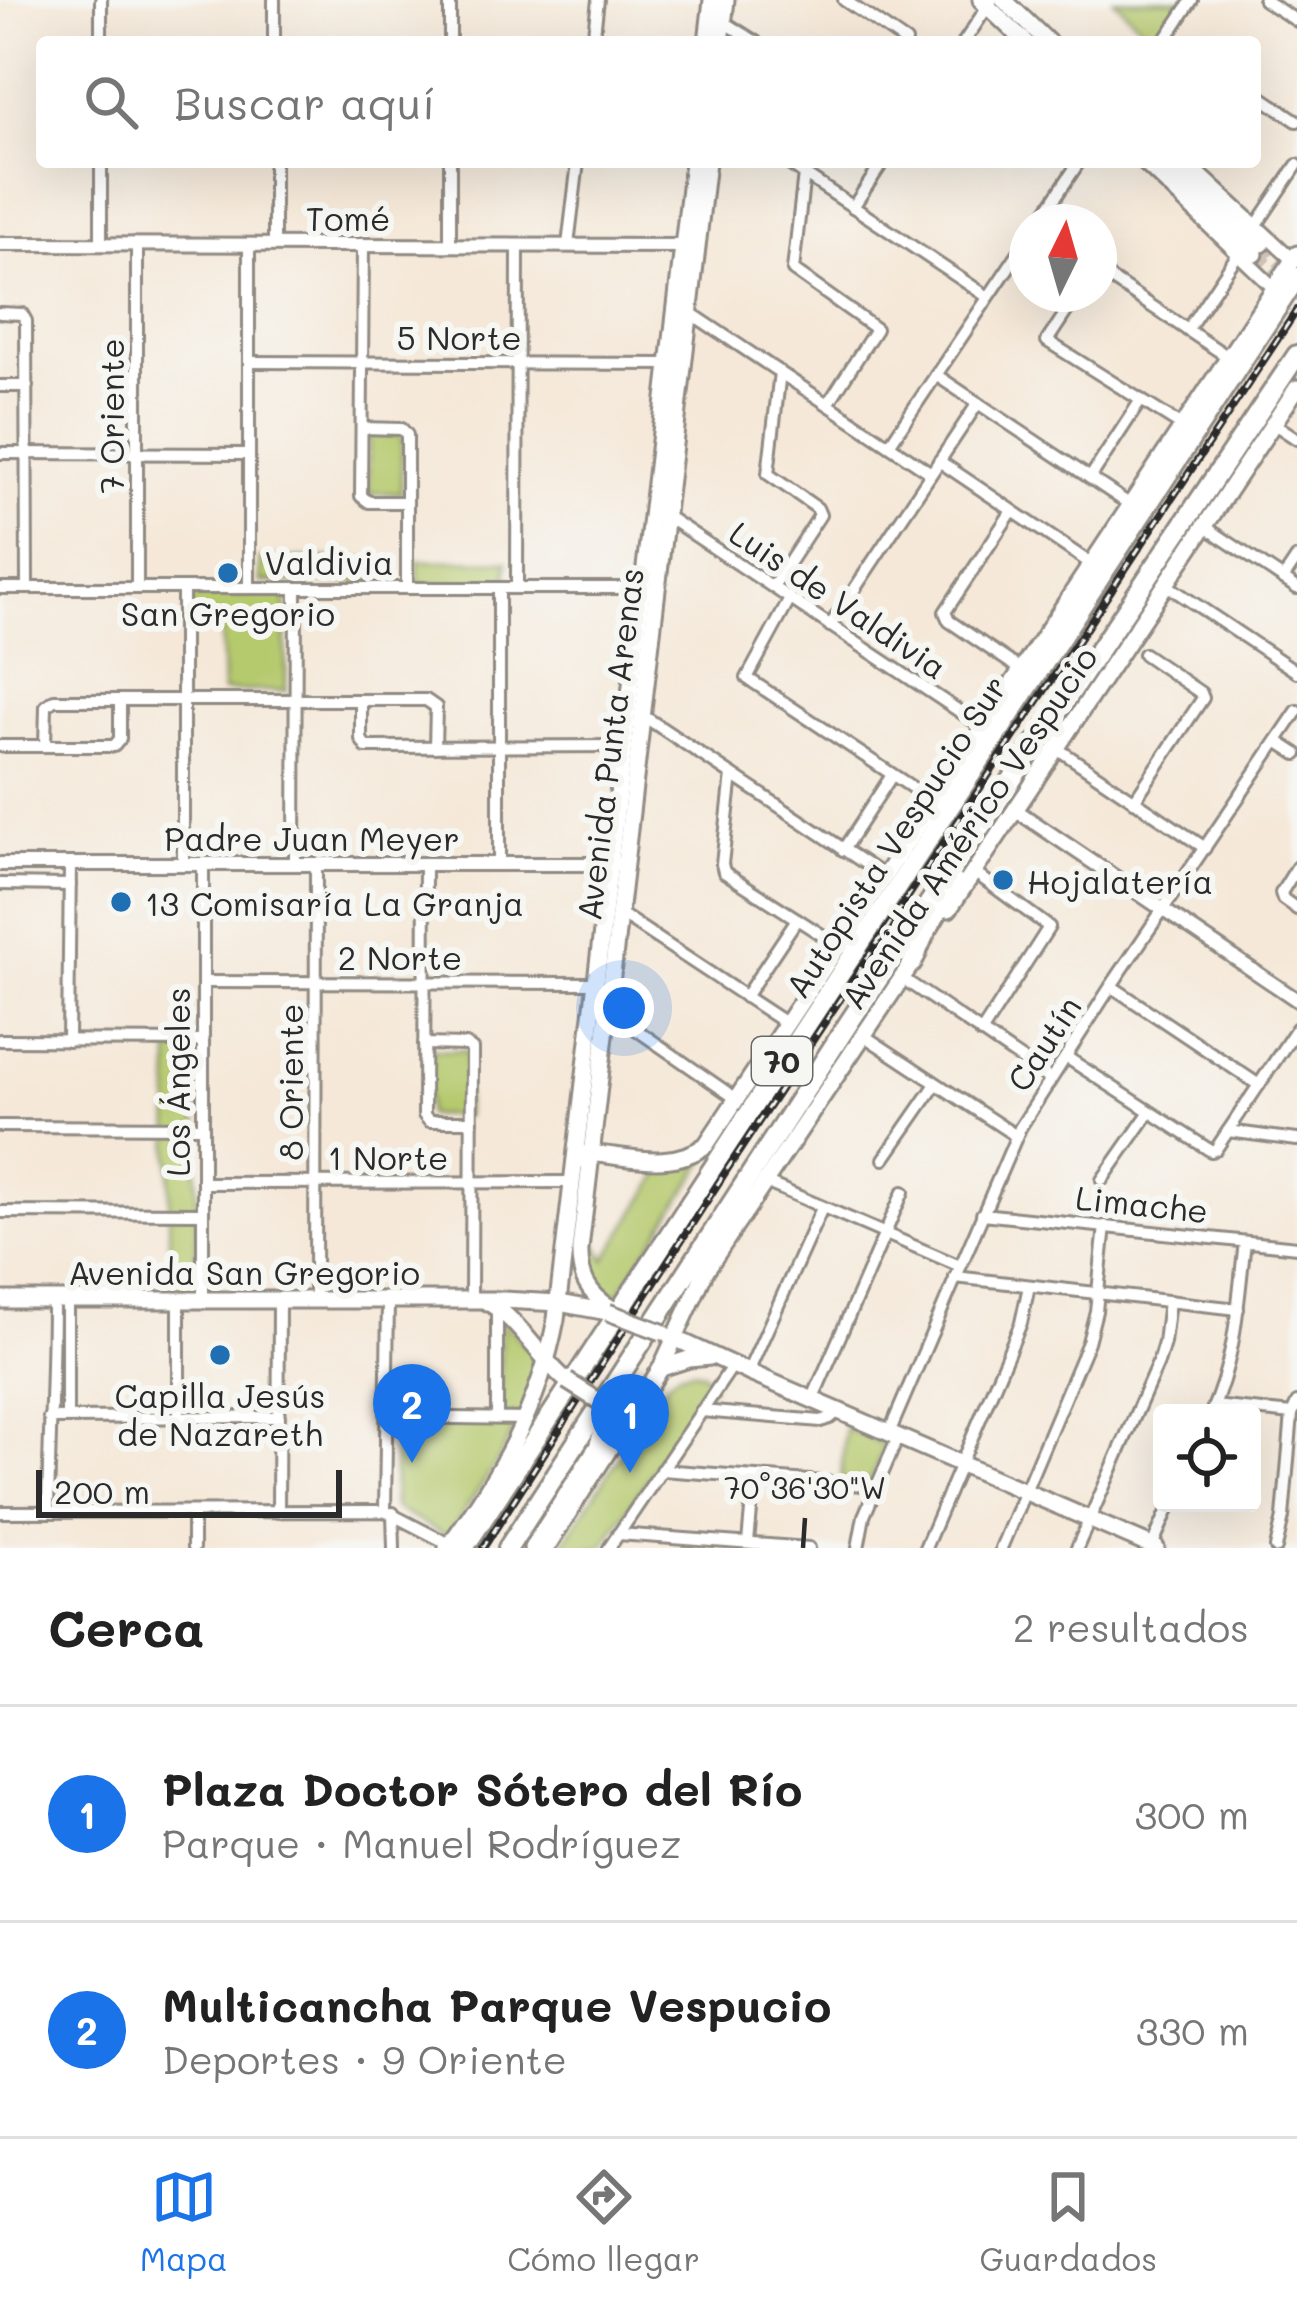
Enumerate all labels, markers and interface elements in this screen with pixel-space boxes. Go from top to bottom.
search box [36,36,1261,168]
icon: search [78,69,144,135]
text: Buscar aquí [174,73,436,131]
street label: Tomé [306,196,390,239]
north arrow [1009,204,1117,312]
street label: 5 Norte [396,315,522,358]
street label: 7 Oriente [89,338,132,494]
street label: Luis de Valdivia [722,510,956,688]
street label: Valdivia [264,540,394,583]
marker: San Gregorio [215,560,241,586]
street label: Avenida Punta Arenas [566,565,652,923]
place label: San Gregorio [121,591,335,634]
street label: Avenida Américo Vespucio [830,637,1106,1017]
street label: Autopista Vespucio Sur [775,667,1015,1005]
street label: Padre Juan Meyer [164,816,460,860]
place label: Hojalatería [1027,859,1213,902]
marker: Hojalatería [990,867,1016,893]
place label: 13 Comisaría La Granja [145,881,524,924]
marker: 13 Comisaría La Granja [108,889,134,915]
street label: 2 Norte [338,935,462,978]
your location [594,978,654,1038]
street label: Cautín [996,987,1090,1099]
street label: Los Ángeles [155,988,198,1176]
street label: 8 Oriente [268,1004,311,1160]
road number: 70 [752,1037,812,1085]
street label: 1 Norte [328,1135,448,1178]
street label: Limache [1074,1175,1210,1231]
street label: Avenida San Gregorio [68,1250,420,1293]
marker: Capilla Jesús de Nazareth [207,1342,233,1368]
pin: 2 [373,1364,451,1463]
place label: Capilla Jesús de Nazareth [115,1373,325,1454]
pin: 1 [591,1374,669,1473]
map controls [1153,1404,1261,1512]
button: locate [1153,1404,1261,1512]
scale bar [36,1464,342,1517]
text: 70°36'30"W [724,1467,886,1507]
text: 200 m [54,1469,150,1512]
text: Cerca [48,1593,205,1660]
text: 2 resultados [1013,1601,1249,1652]
text: Plaza Doctor Sótero del Río [162,1759,802,1817]
text: 1 [78,1788,96,1839]
text: 300 m [1134,1788,1249,1839]
text: Parque · Manuel Rodríguez [162,1817,681,1868]
text: Multicancha Parque Vespucio [162,1975,831,2033]
text: 2 [76,2004,98,2055]
text: 330 m [1136,2004,1249,2055]
text: Deportes · 9 Oriente [162,2033,567,2084]
tab: Mapa [140,2164,228,2279]
tab: Cómo llegar [507,2164,700,2279]
tab: Guardados [980,2164,1157,2279]

